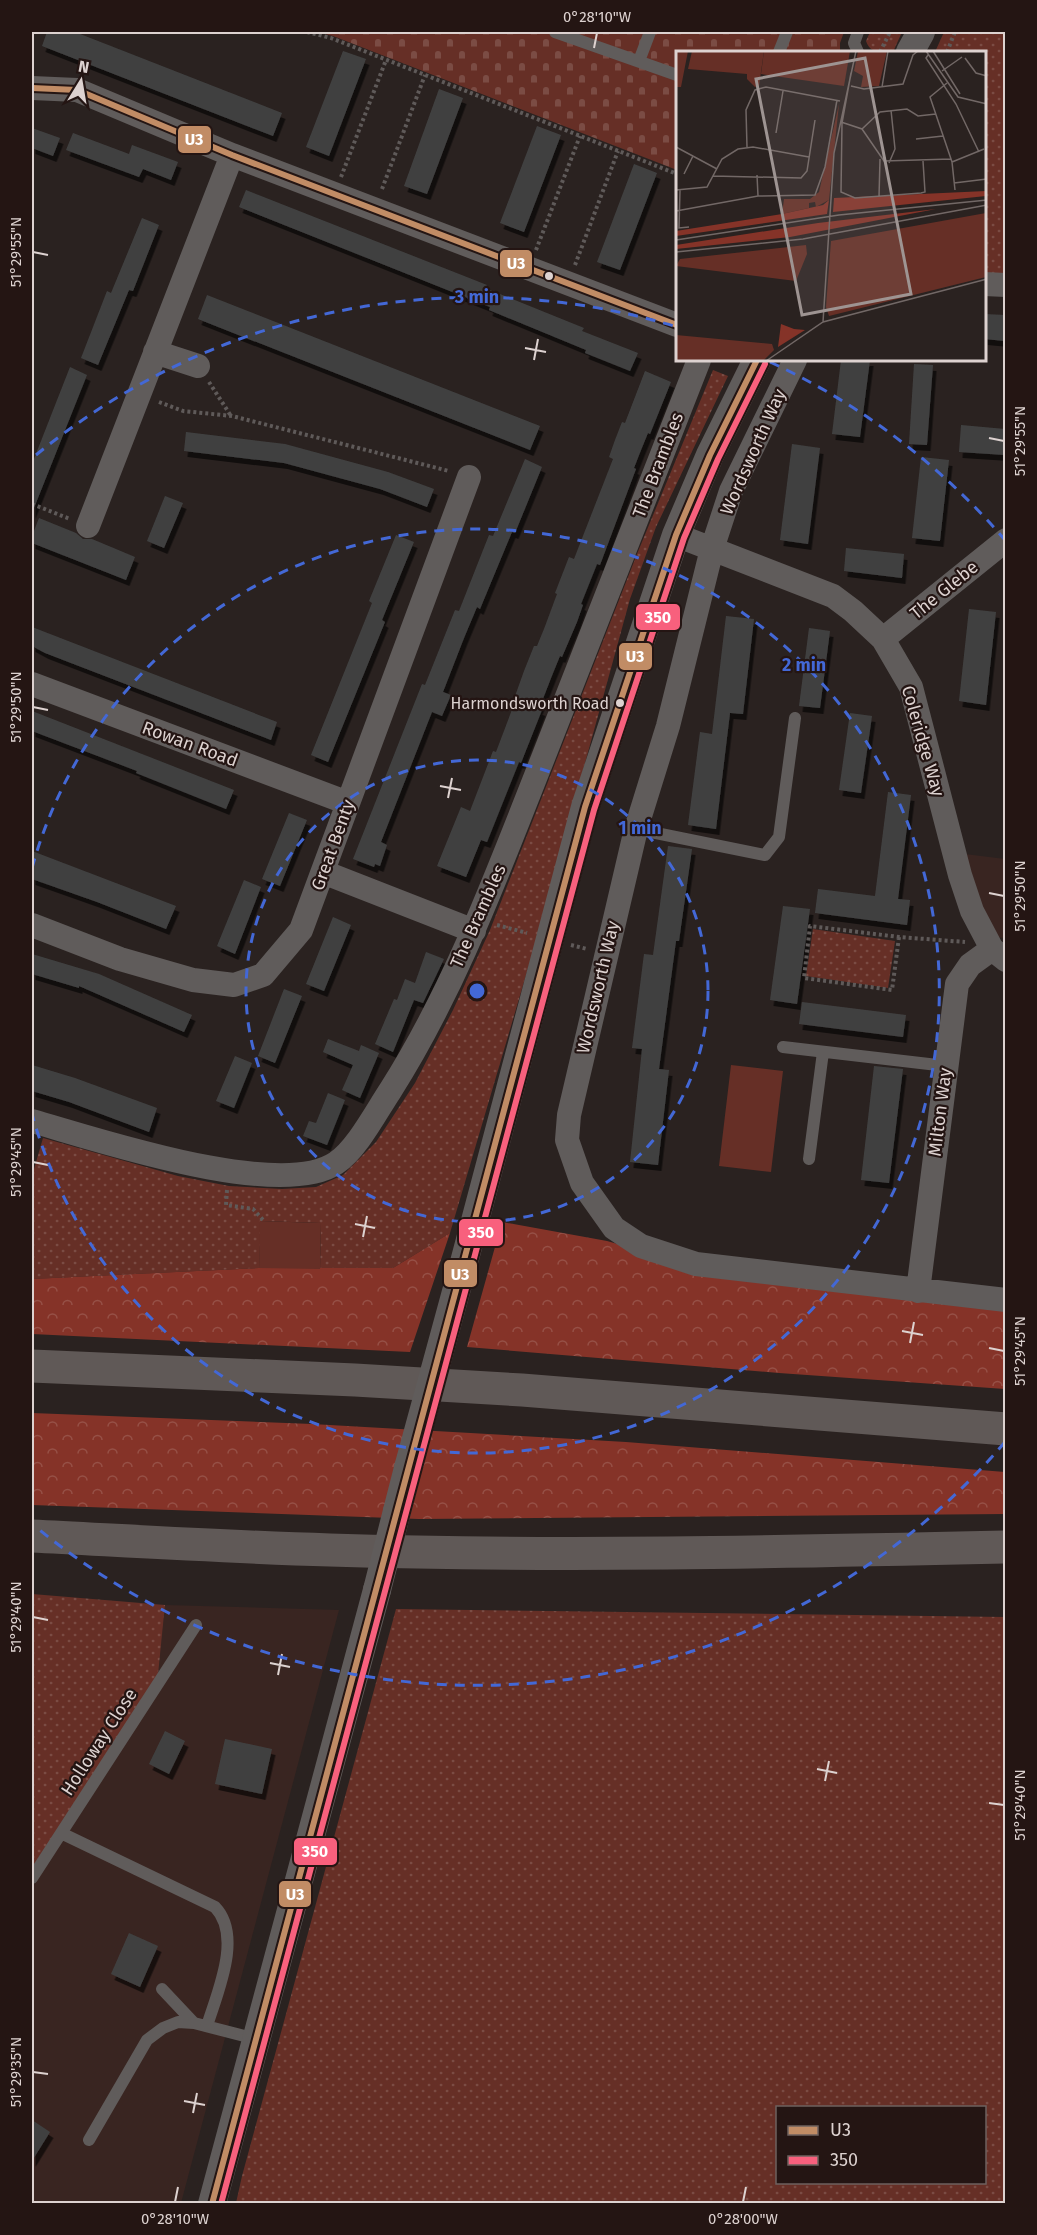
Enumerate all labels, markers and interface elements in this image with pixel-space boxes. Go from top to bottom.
text: 0°28'10"W [563,8,632,26]
north arrow [51,51,111,111]
inset map [676,51,986,362]
text: N [77,56,91,77]
line badge: U3 [177,125,212,154]
text: U3 [185,130,203,149]
text: 51°29'55"N [7,217,25,287]
line badge: U3 [499,249,533,278]
text: U3 [507,254,525,273]
unlabelled marker [543,270,555,282]
text: 3 min [454,286,499,308]
street label: Wordsworth Way [715,385,791,518]
text: 51°29'55"N [1011,406,1029,476]
street label: The Brambles [628,409,688,521]
street label: The Glebe [905,556,983,624]
line badge: 350 [635,603,681,631]
text: 350 [644,608,671,627]
line badge: U3 [618,642,653,671]
text: U3 [626,647,644,666]
text: 2 min [782,654,826,676]
text: 51°29'50"N [7,671,25,743]
street label: Coleridge Way [897,683,949,799]
place label: Harmondsworth Road [451,694,609,713]
marker: Harmondsworth Road [614,697,626,709]
street label: Rowan Road [139,716,241,772]
street label: Great Benty [306,796,360,893]
text: 1 min [618,817,662,839]
text: 51°29'50"N [1011,860,1029,932]
street label: The Brambles [445,861,511,971]
street label: Wordsworth Way [572,918,624,1056]
centre of rings [467,981,487,1001]
street label: Milton Way [924,1066,956,1158]
text: 51°29'45"N [7,1127,25,1197]
line badge: 350 [458,1218,504,1247]
text: 350 [467,1223,494,1242]
line badge: U3 [443,1259,478,1288]
text: U3 [451,1265,469,1284]
text: 51°29'45"N [1011,1316,1029,1386]
text: 51°29'40"N [7,1581,25,1653]
street label: Holloway Close [56,1684,142,1800]
text: 51°29'40"N [1011,1769,1029,1841]
line badge: 350 [293,1837,338,1866]
text: 350 [301,1842,328,1861]
line badge: U3 [278,1880,312,1908]
text: U3 [286,1885,304,1904]
text: 51°29'35"N [7,2037,25,2107]
legend [776,2106,986,2184]
text: U3 [830,2119,851,2141]
text: 350 [830,2149,858,2171]
text: 0°28'10"W [141,2210,210,2228]
text: 0°28'00"W [708,2210,778,2228]

